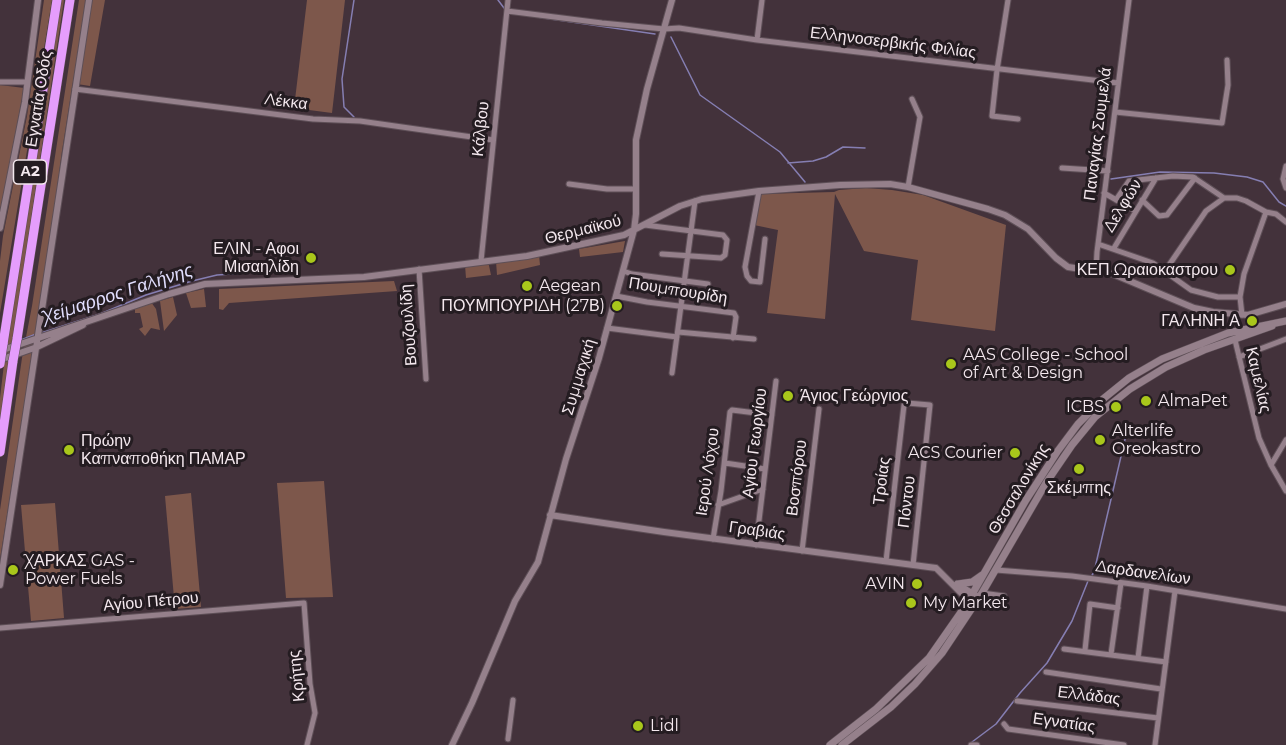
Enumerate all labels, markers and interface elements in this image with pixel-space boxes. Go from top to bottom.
street label: Ελληνοσερβικής Φιλίας [809,23,977,63]
street label: Εγνατία Οδός [22,49,56,149]
street label: Παναγίας Σουμελά [1080,66,1116,202]
street label: Λέκκα [263,90,309,114]
street label: Κάλβου [469,101,493,157]
road number: Α2 [14,160,46,184]
street label: Δελφών [1100,176,1146,236]
street label: Θερμαϊκού [543,211,623,249]
place label: ΕΛΙΝ - Αφοι Μισαηλίδη [213,239,299,277]
marker: ΕΛΙΝ - Αφοι Μισαηλίδη [304,251,318,265]
water label: Χείμαρρος Γαλήνης [40,260,196,328]
place label: ΚΕΠ Ωραιοκαστρου [1077,260,1218,280]
marker: ΚΕΠ Ωραιοκαστρου [1223,263,1237,277]
street label: Πουμπουρίδη [627,274,729,308]
place label: Aegean [539,276,601,296]
marker: Aegean [520,279,534,293]
street label: Βουζουλίδη [397,283,421,367]
place label: ΠΟΥΜΠΟΥΡΙΔΗ (27Β) [441,296,605,316]
marker: ΠΟΥΜΠΟΥΡΙΔΗ (27Β) [610,299,624,313]
place label: ΓΑΛΗΝΗ Α [1161,311,1240,331]
marker: ΓΑΛΗΝΗ Α [1245,314,1259,328]
street label: Συμμαχική [558,337,600,417]
place label: AAS College - School of Art & Design [963,345,1128,383]
street label: Καμελίας [1241,345,1275,415]
marker: AAS College - School of Art & Design [944,357,958,371]
place label: Άγιος Γεώργιος [800,386,908,406]
street label: Αγίου Γεωργίου [739,387,771,499]
marker: Άγιος Γεώργιος [781,389,795,403]
place label: AlmaPet [1158,391,1228,411]
marker: AlmaPet [1139,394,1153,408]
place label: ICBS [1066,397,1104,417]
marker: ICBS [1109,400,1123,414]
place label: Alterlife Oreokastro [1112,421,1201,459]
street label: Ιερού Λόχου [692,427,724,517]
place label: Πρώην Καπναποθήκη ΠΑΜΑΡ [81,431,246,469]
marker: Alterlife Oreokastro [1093,433,1107,447]
street label: Βοσπόρου [783,439,811,517]
street label: Θεσσαλονίκης [984,440,1054,538]
marker: Πρώην Καπναποθήκη ΠΑΜΑΡ [62,443,76,457]
place label: ACS Courier [908,443,1003,463]
marker: ACS Courier [1008,446,1022,460]
street label: Τροίας [870,456,894,506]
marker: Σκέμπης [1072,462,1086,476]
street label: Πόντου [894,475,920,529]
place label: Σκέμπης [1047,478,1111,498]
street label: Γραβιάς [727,518,787,544]
place label: ΧΑΡΚΑΣ GAS - Power Fuels [25,551,135,589]
street label: Δαρδανελίων [1094,557,1192,589]
marker: ΧΑΡΚΑΣ GAS - Power Fuels [6,563,20,577]
place label: AVIN [865,574,905,594]
marker: AVIN [910,577,924,591]
street label: Αγίου Πέτρου [103,588,199,616]
place label: My Market [923,593,1008,613]
marker: My Market [904,596,918,610]
street label: Κρήτης [285,649,309,703]
street label: Ελλάδας [1056,683,1122,709]
street label: Εγνατίας [1032,709,1096,737]
place label: Lidl [650,716,679,736]
marker: Lidl [631,719,645,733]

